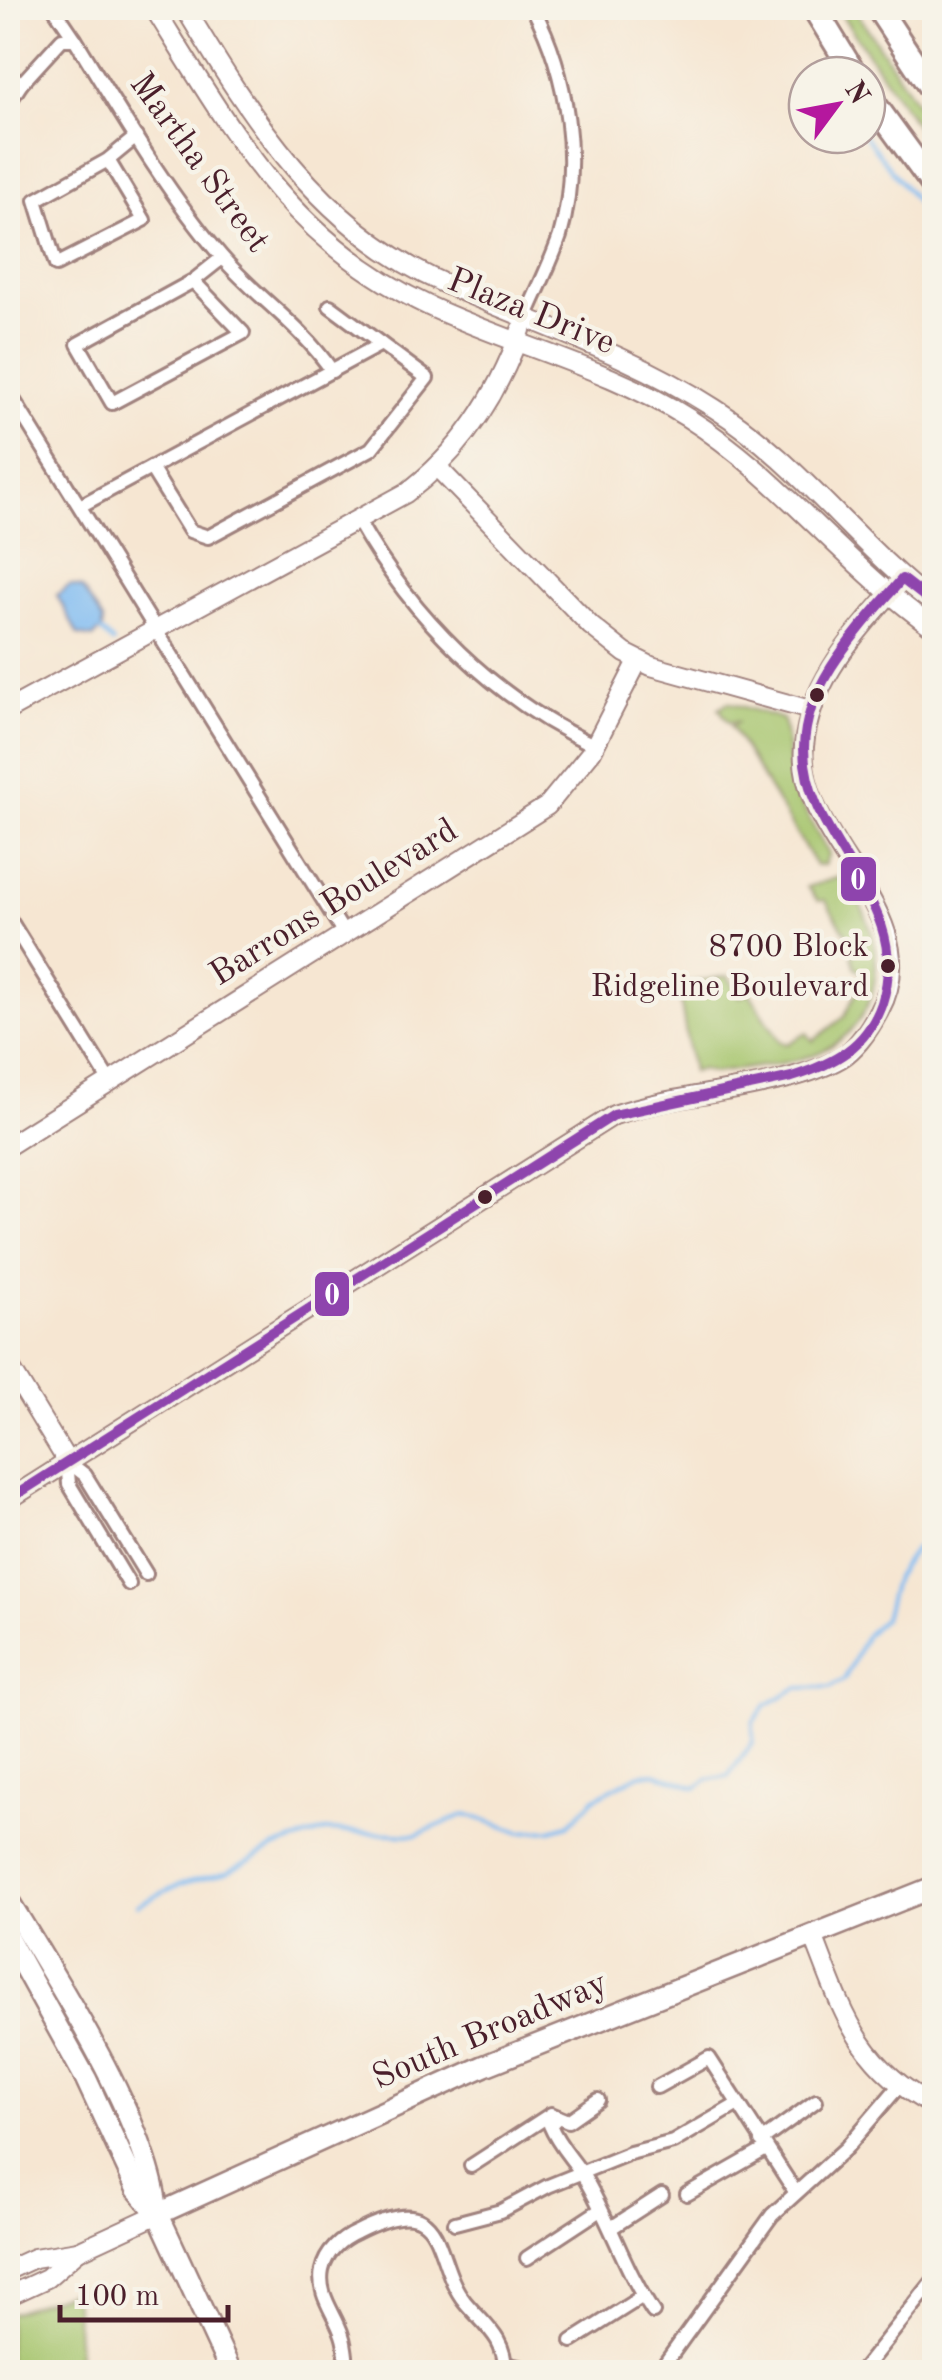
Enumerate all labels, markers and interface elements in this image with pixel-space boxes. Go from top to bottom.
north arrow [787,55,887,155]
street label: Martha Street [123,67,275,259]
text: N [838,77,874,110]
street label: Plaza Drive [442,263,620,361]
unlabelled marker [807,685,827,705]
street label: Barrons Boulevard [204,813,464,993]
line badge: 0 [839,855,878,903]
text: 0 [850,868,866,896]
place label: 8700 Block Ridgeline Boulevard [591,932,869,1004]
marker: 8700 Block Ridgeline Boulevard [878,956,898,976]
unlabelled marker [475,1187,495,1207]
line badge: 0 [313,1270,351,1318]
text: 0 [324,1283,340,1311]
street label: South Broadway [367,1966,613,2096]
scale bar [60,2260,228,2322]
text: 100 m [75,2282,159,2312]

